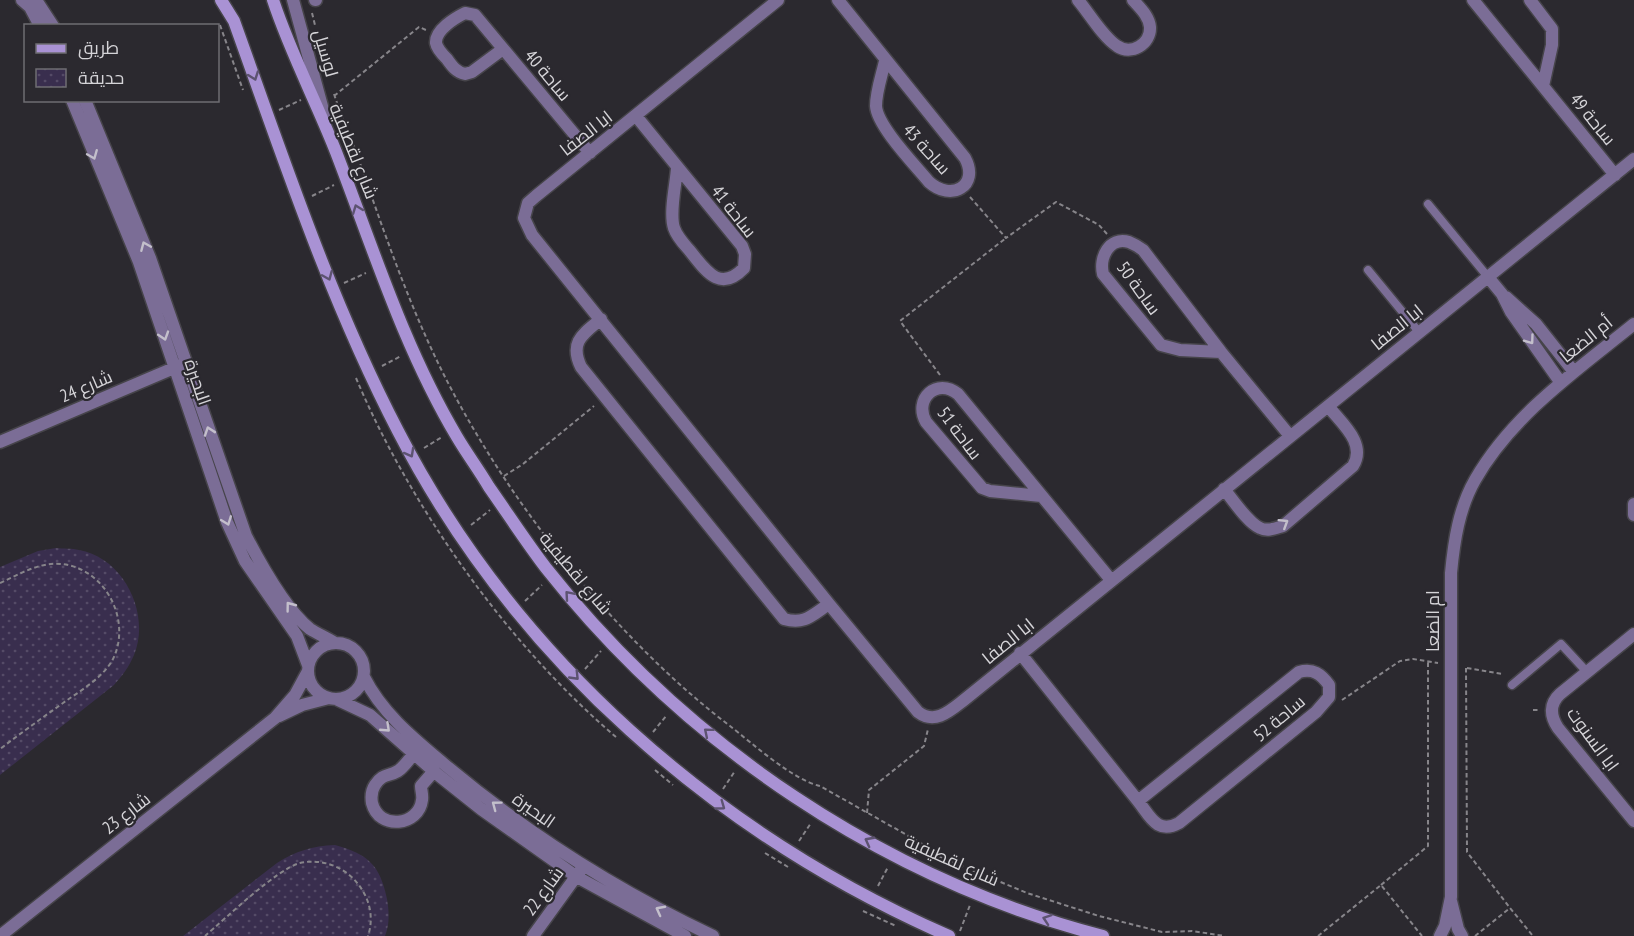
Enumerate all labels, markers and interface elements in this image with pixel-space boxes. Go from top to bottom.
legend [24,24,219,102]
street label: لوسيل [308,27,344,79]
text: طريق [78,36,119,60]
street label: ساحة 40 [520,44,576,106]
text: حديقة [78,66,124,89]
one-way arrow [246,70,259,81]
street label: ساحة 49 [1565,88,1621,150]
street label: شارع لقطيفية [323,100,384,203]
street label: ابا الصفا [555,105,617,161]
street label: ساحة 43 [898,119,956,179]
one-way arrow [86,149,98,160]
street label: ساحة 41 [706,180,762,242]
one-way arrow [352,204,364,215]
one-way arrow [140,242,152,253]
street label: ساحة 50 [1112,257,1166,319]
one-way arrow [321,269,333,280]
street label: ابا الصفا [1366,299,1428,355]
street label: أم الضعا [1555,311,1618,368]
one-way arrow [157,330,170,341]
one-way arrow [1523,333,1534,344]
street label: البحيرة [179,356,217,408]
street label: شارع 24 [56,365,116,408]
street label: ساحة 51 [933,402,987,464]
one-way arrow [203,426,216,437]
one-way arrow [403,447,414,457]
one-way arrow [220,515,233,526]
one-way arrow [1278,518,1288,530]
street label: شارع لقطيفية [534,527,617,620]
street label: ام الضعا [1421,590,1445,652]
one-way arrow [565,591,576,602]
one-way arrow [287,602,298,613]
street label: ابا الصفا [977,613,1039,669]
one-way arrow [568,670,579,680]
street label: ساحة 52 [1248,690,1310,746]
street label: ابا السنوت [1562,702,1624,776]
one-way arrow [379,721,389,732]
one-way arrow [704,729,715,740]
street label: شارع 23 [97,787,155,840]
street label: البحيرة [508,787,560,833]
one-way arrow [714,798,725,809]
one-way arrow [491,802,502,813]
street label: شارع لقطيفية [901,829,1003,892]
one-way arrow [865,837,875,848]
street label: شارع 22 [518,862,569,921]
one-way arrow [656,905,667,917]
one-way arrow [1043,914,1053,927]

